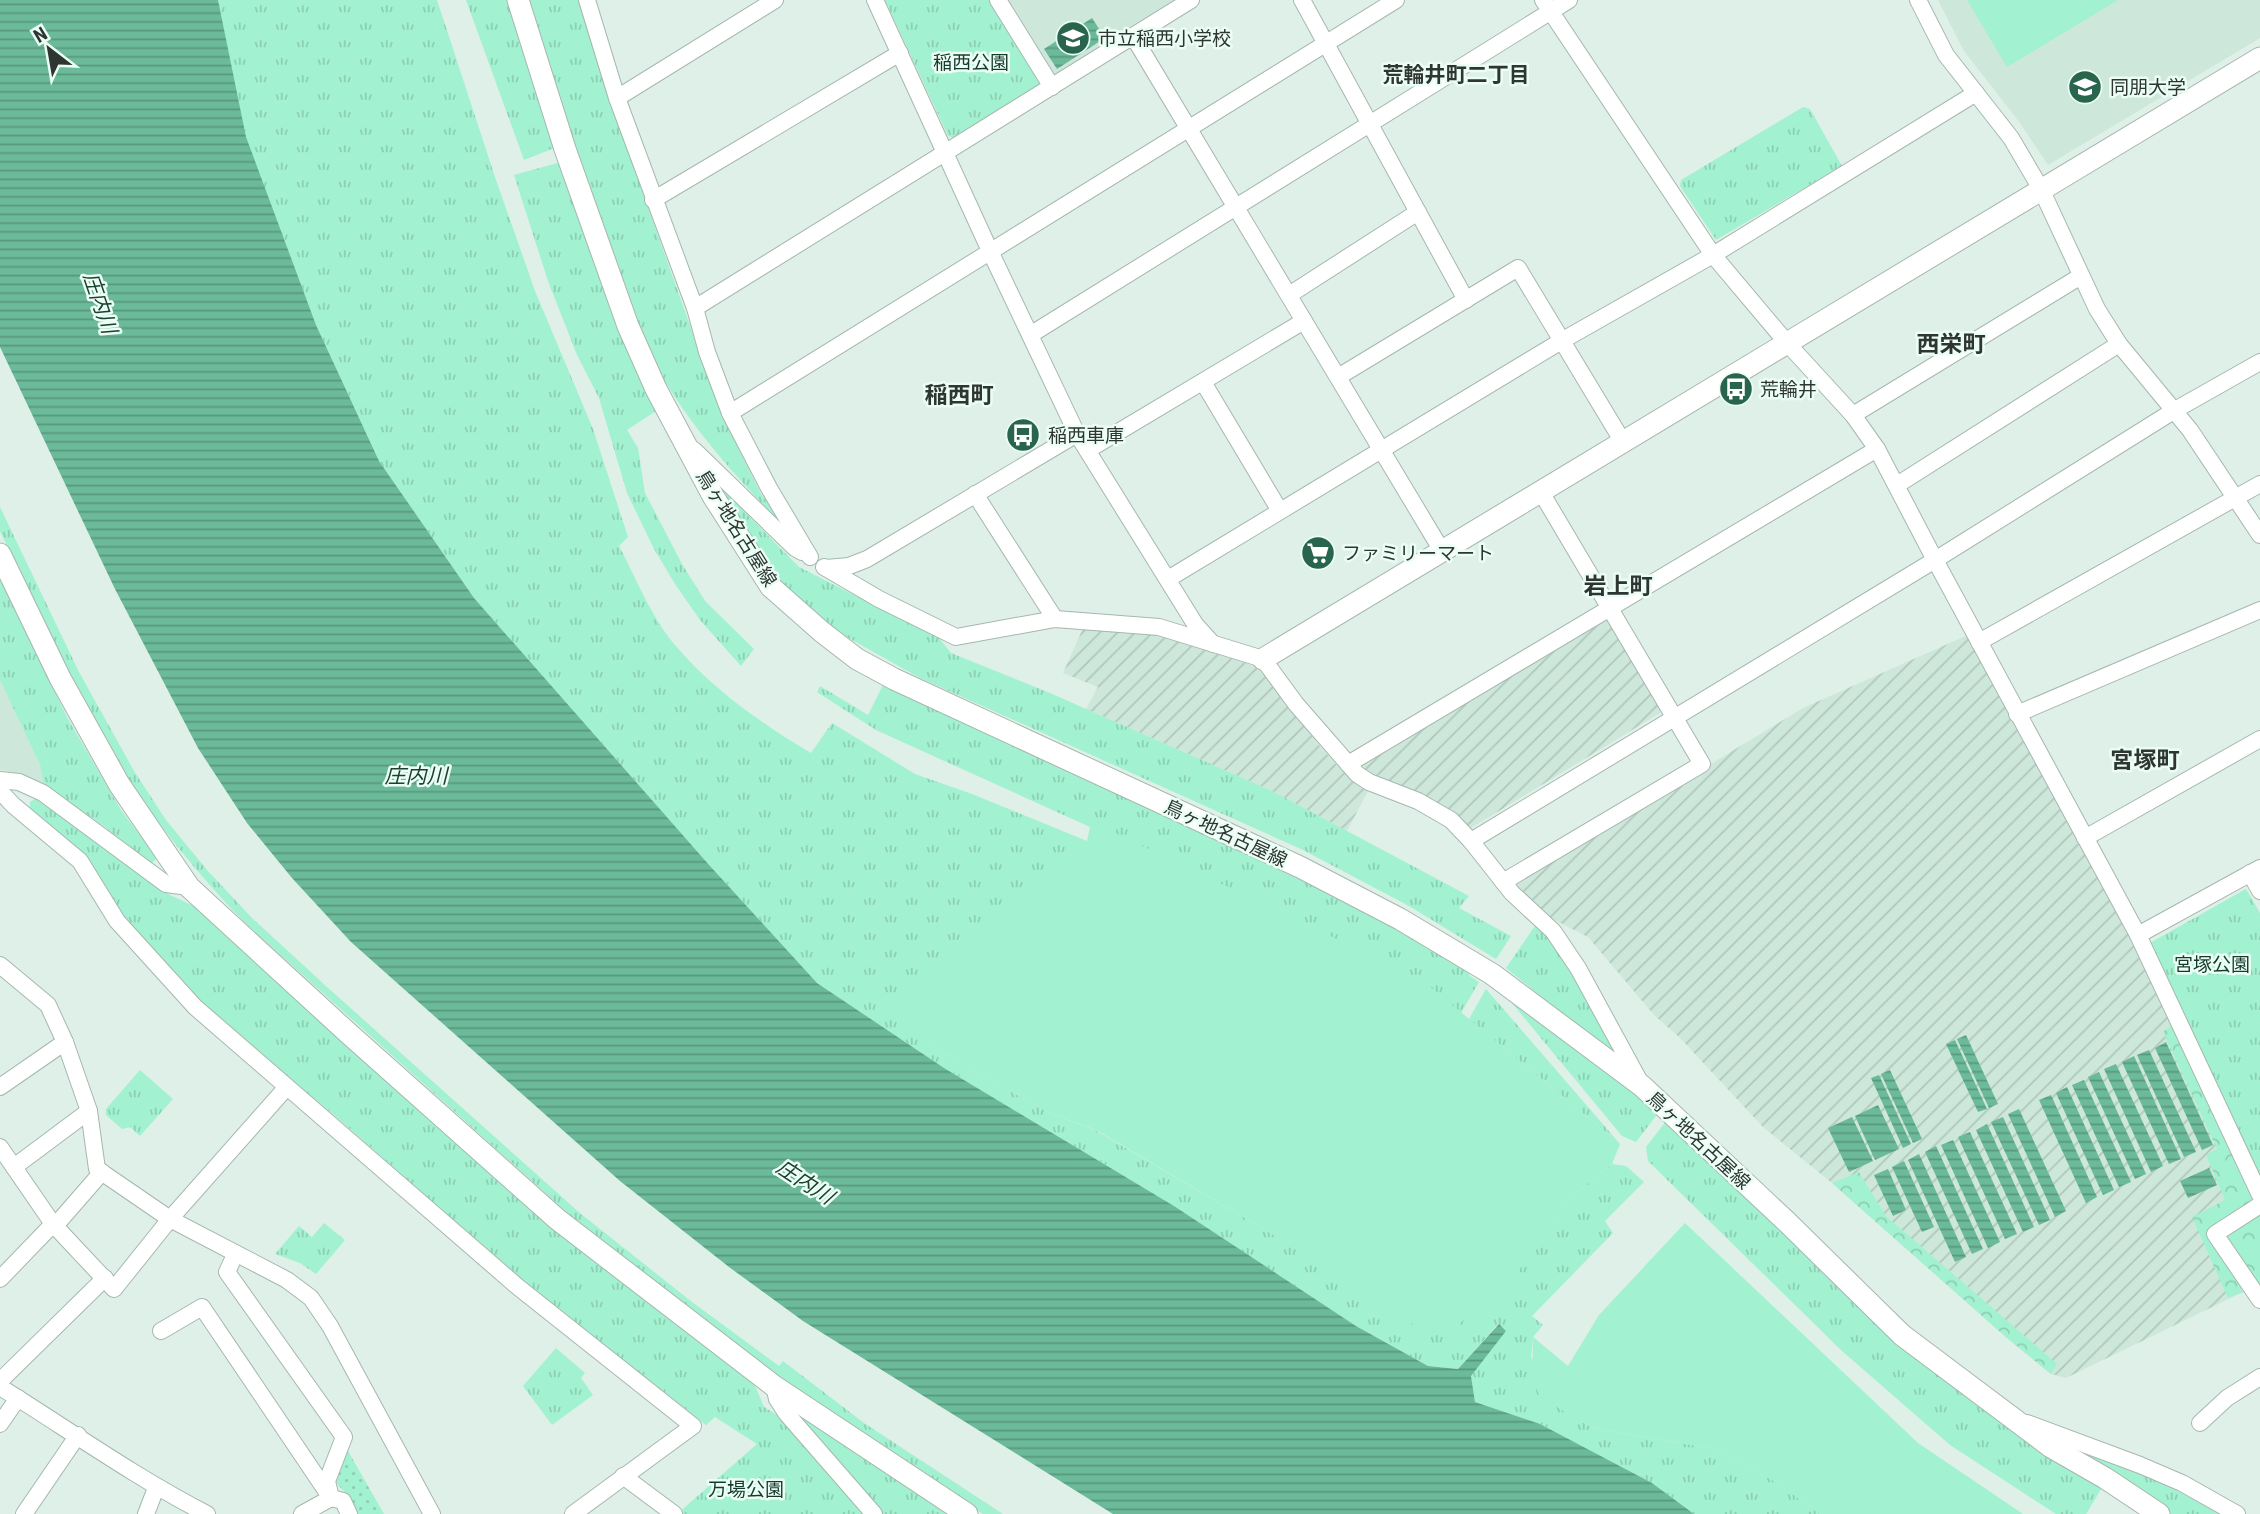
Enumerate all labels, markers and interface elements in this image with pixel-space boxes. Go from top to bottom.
north arrow [14,14,84,84]
school or university icon: 市立稲西小学校 [1054,19,1092,57]
text: N [30,22,51,48]
place label: 市立稲西小学校 [1098,27,1231,50]
park label: 稲西公園 [933,51,1009,74]
district label: 荒輪井町二丁目 [1383,63,1530,87]
school or university icon: 同朋大学 [2066,68,2104,106]
place label: 同朋大学 [2110,76,2186,99]
water label: 庄内川 [78,269,122,339]
district label: 西栄町 [1917,331,1986,358]
bus stop icon: 荒輪井 [1717,370,1755,408]
place label: 荒輪井 [1760,378,1817,401]
district label: 稲西町 [925,382,994,409]
bus stop icon: 稲西車庫 [1004,416,1042,454]
place label: 稲西車庫 [1048,424,1124,447]
street label: 鳥ヶ地名古屋線 [692,466,782,591]
supermarket icon: ファミリーマート [1299,534,1337,572]
place label: ファミリーマート [1342,542,1494,565]
district label: 岩上町 [1584,573,1653,600]
district label: 宮塚町 [2111,747,2180,774]
water label: 庄内川 [385,764,449,788]
street label: 鳥ヶ地名古屋線 [1161,795,1291,872]
park label: 宮塚公園 [2174,953,2250,976]
street label: 鳥ヶ地名古屋線 [1642,1087,1755,1194]
water label: 庄内川 [772,1155,840,1210]
park label: 万場公園 [708,1478,784,1501]

